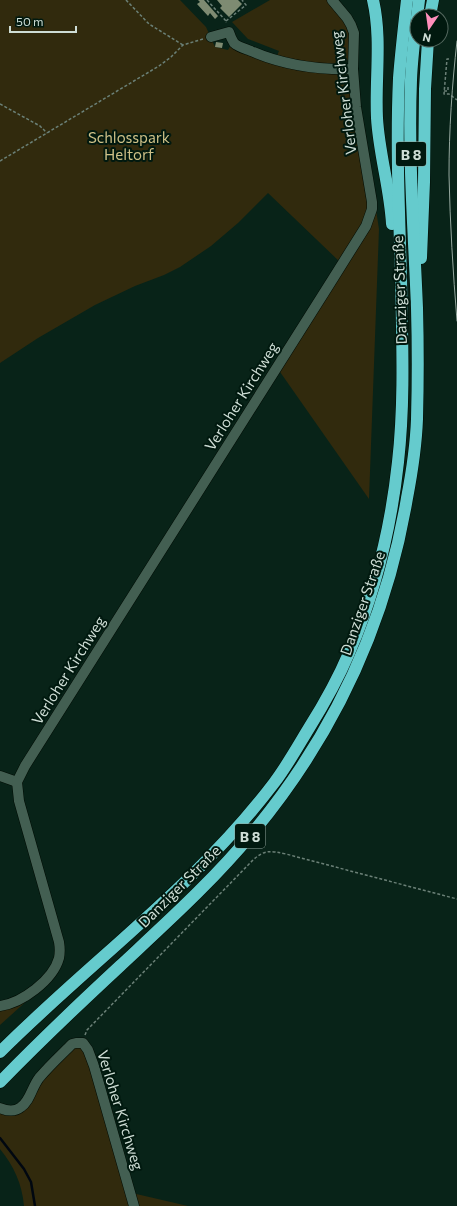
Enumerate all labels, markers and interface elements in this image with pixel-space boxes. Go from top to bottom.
scale bar [10,8,76,34]
north arrow [409,8,449,48]
text: 50 m [16,14,44,28]
street label: Verloher Kirchweg [326,30,360,156]
text: N [421,31,432,45]
park label: Schlosspark Heltorf [88,128,170,163]
road number: B 8 [396,142,426,166]
street label: Danziger Straße [388,235,410,345]
street label: Verloher Kirchweg [200,338,282,454]
street label: Danziger Straße [336,548,388,657]
street label: Verloher Kirchweg [27,612,109,728]
road number: B 8 [235,824,265,848]
street label: Danziger Straße [134,841,224,931]
street label: Verloher Kirchweg [94,1048,148,1172]

